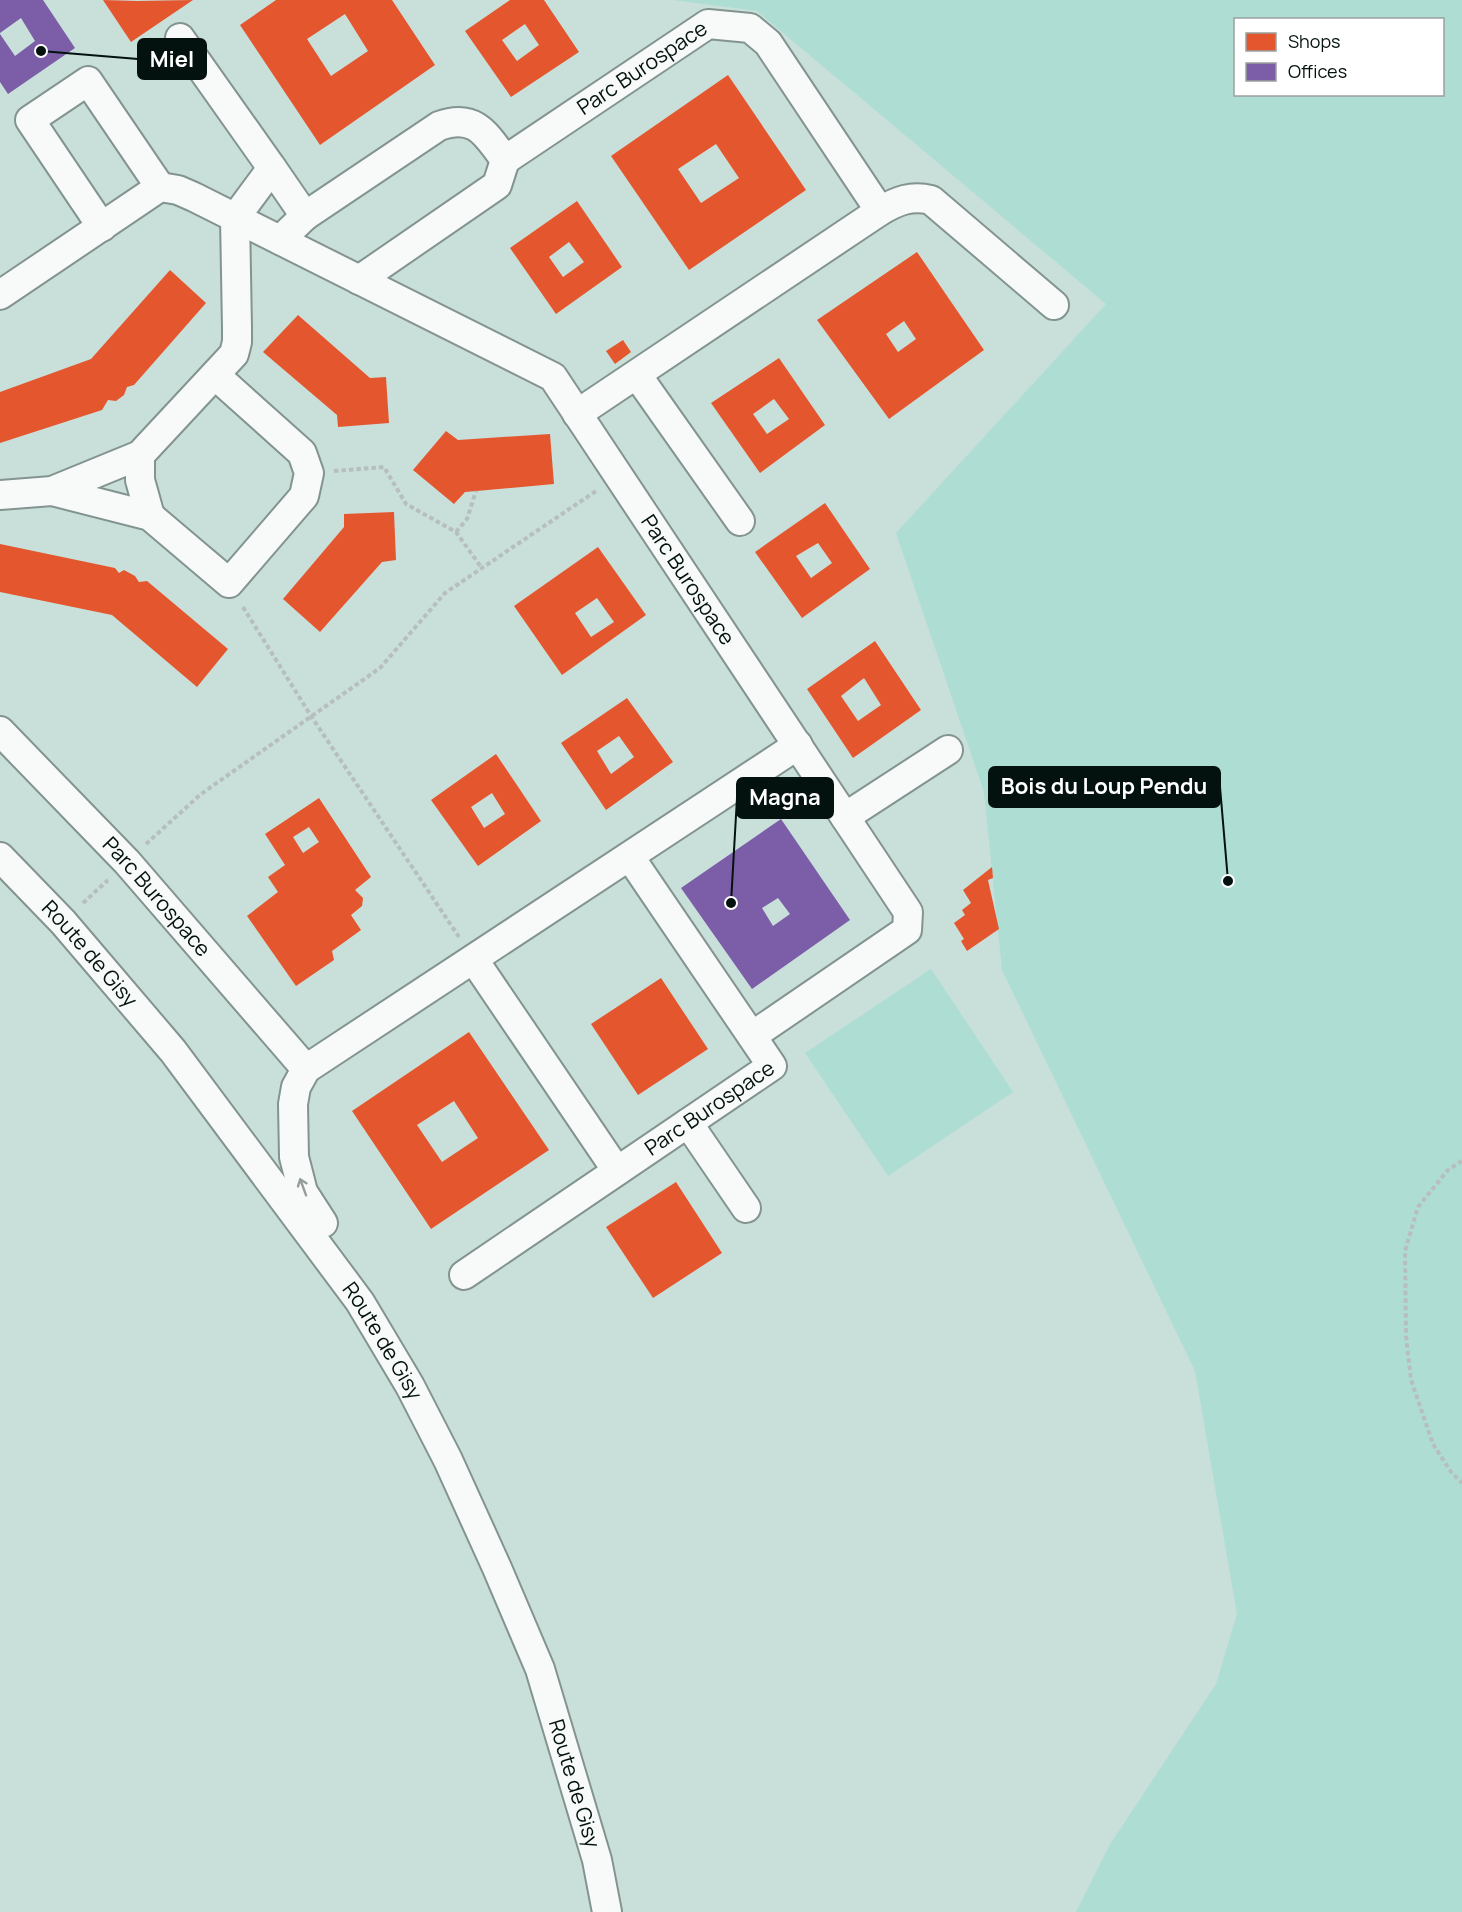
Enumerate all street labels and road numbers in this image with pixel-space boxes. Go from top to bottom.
street label: Parc Burospace [571,14,712,121]
street label: Parc Burospace [635,509,742,650]
street label: Parc Burospace [97,830,217,962]
street label: Route de Gisy [36,894,144,1013]
street label: Parc Burospace [639,1053,779,1161]
street label: Route de Gisy [337,1276,430,1404]
street label: Route de Gisy [543,1716,608,1851]

